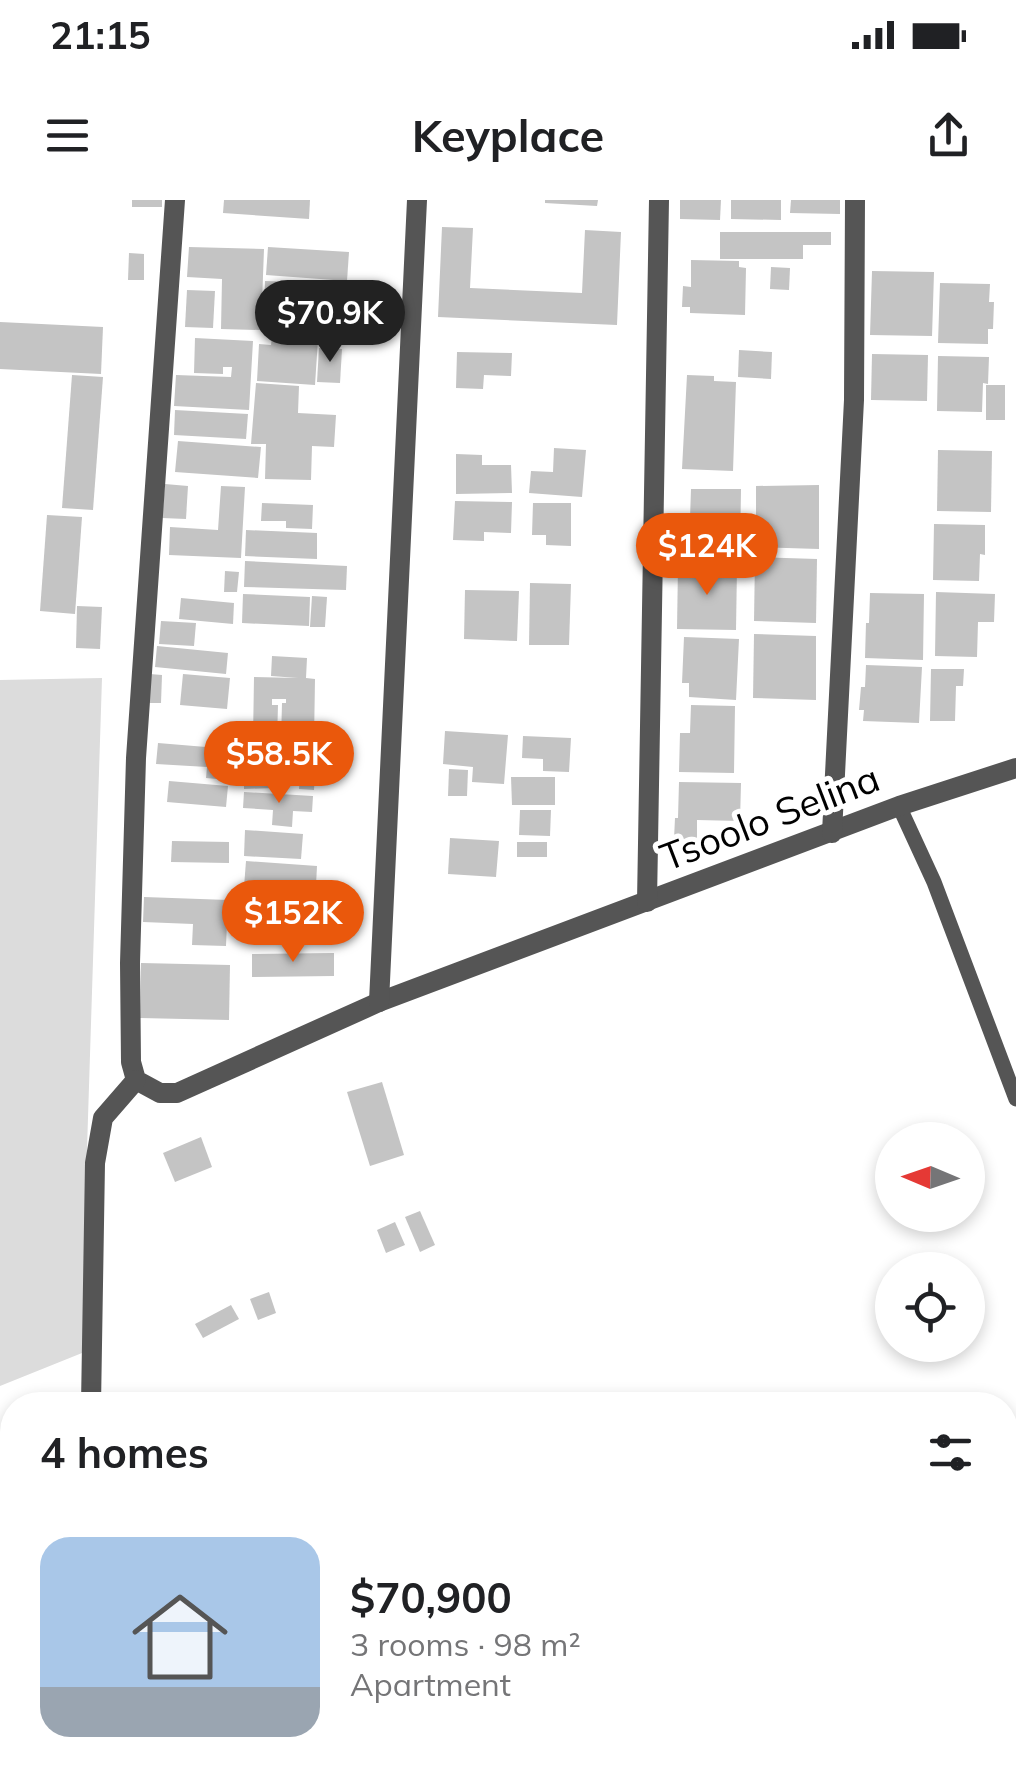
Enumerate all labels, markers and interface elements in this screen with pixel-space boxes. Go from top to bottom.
text: 21:15 [50,11,151,59]
text: Keyplace [412,107,604,163]
icon: menu [40,108,95,163]
icon: share [921,108,976,163]
pin: $70.9K [249,280,411,365]
text: $70.9K [277,292,383,332]
pin: $124K [637,513,777,598]
text: $124K [658,525,756,565]
pin: $58.5K [198,721,360,806]
text: $58.5K [226,733,332,773]
street label: Tsoolo Selina [653,753,886,881]
pin: $152K [223,880,363,965]
text: $152K [244,892,342,932]
north arrow [875,1122,985,1232]
map controls [875,1122,985,1362]
button: locate [875,1252,985,1362]
icon: filters [923,1425,978,1480]
text: 4 homes [40,1426,209,1479]
text: $70,900 [350,1571,512,1624]
icon: home [120,1577,240,1697]
text: 3 rooms · 98 m² [350,1624,581,1664]
text: Apartment [350,1664,511,1704]

